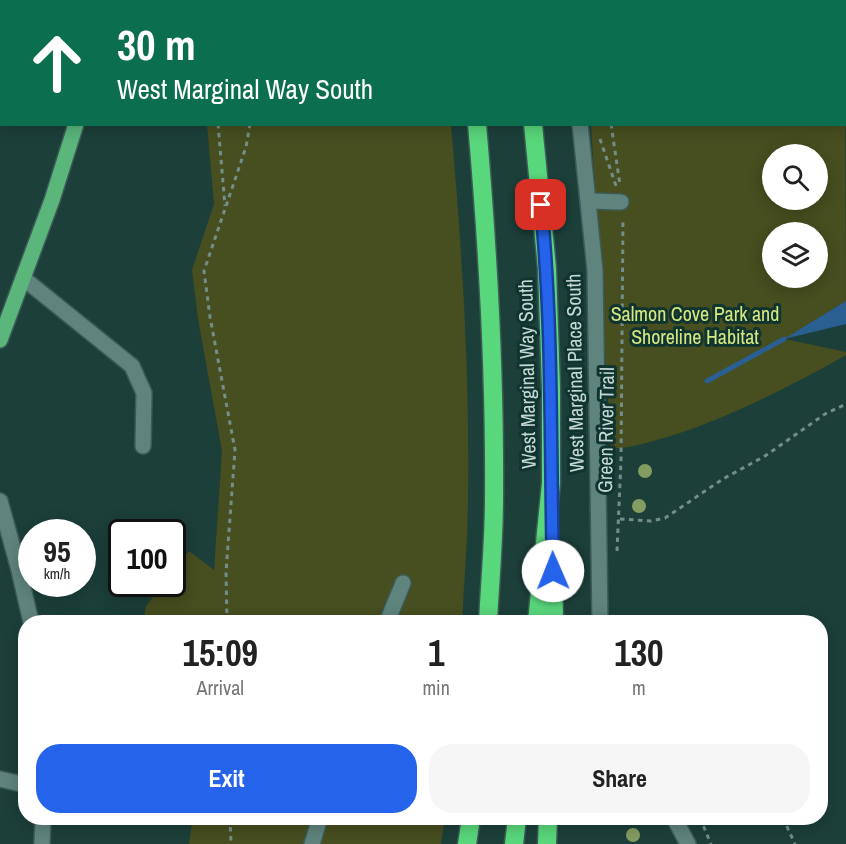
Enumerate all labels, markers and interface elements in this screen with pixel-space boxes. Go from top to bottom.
text: 30 m [117,17,196,73]
icon: ahead [18,24,96,102]
text: West Marginal Way South [117,71,373,107]
map controls [762,144,828,288]
button: search [762,144,828,210]
pin [515,179,566,230]
icon: arrive [524,188,557,221]
button: layers [762,222,828,288]
street label: West Marginal Place South [559,274,590,472]
street label: West Marginal Way South [511,279,542,469]
park label: Salmon Cove Park and Shoreline Habitat [611,300,779,350]
street label: Green River Trail [591,367,620,493]
speed limit sign: 100 [108,519,186,597]
text: 95 [43,531,71,571]
position arrow [521,539,585,603]
text: km/h [44,563,70,584]
text: 15:09 [182,629,258,677]
text: 1 [428,629,444,677]
text: 130 [614,629,664,677]
text: Arrival [197,674,244,701]
text: min [422,674,450,701]
text: m [632,674,646,701]
button: Exit [36,744,417,813]
button: Share [429,744,810,813]

